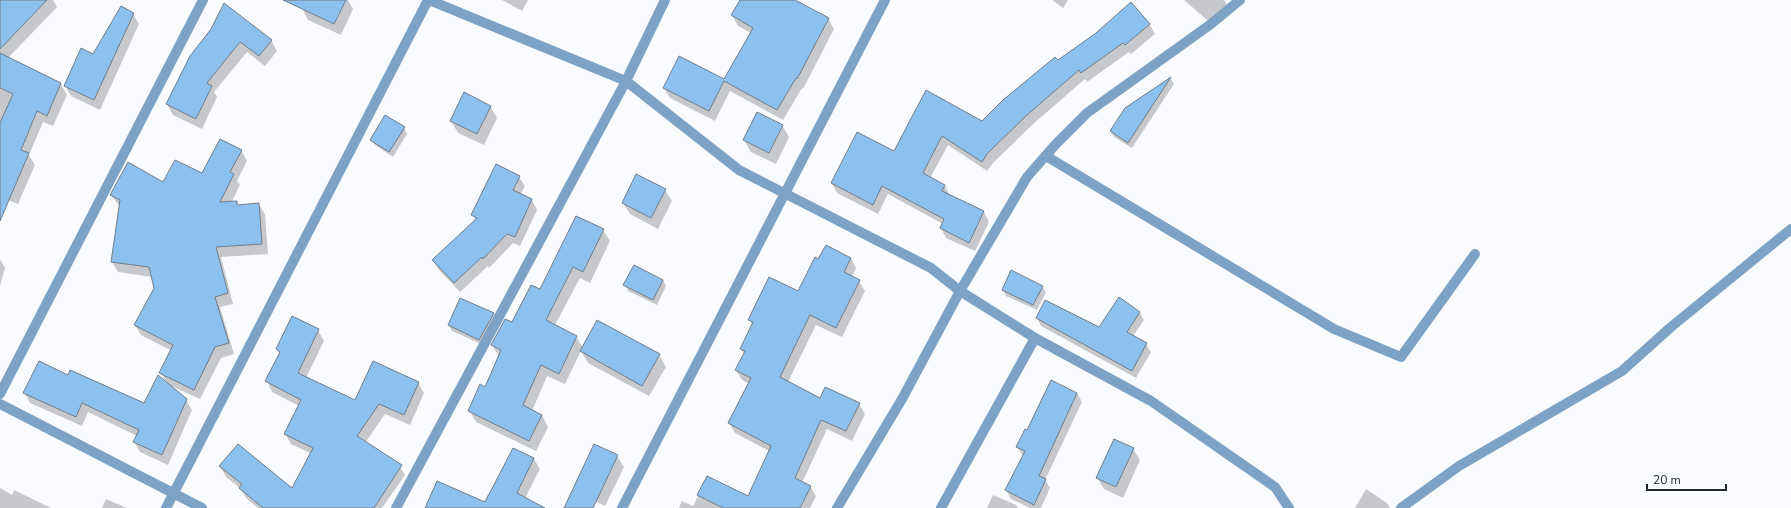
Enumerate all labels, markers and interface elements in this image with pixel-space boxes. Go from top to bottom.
scale bar [1647,466,1726,492]
text: 20 m [1653,472,1681,488]

